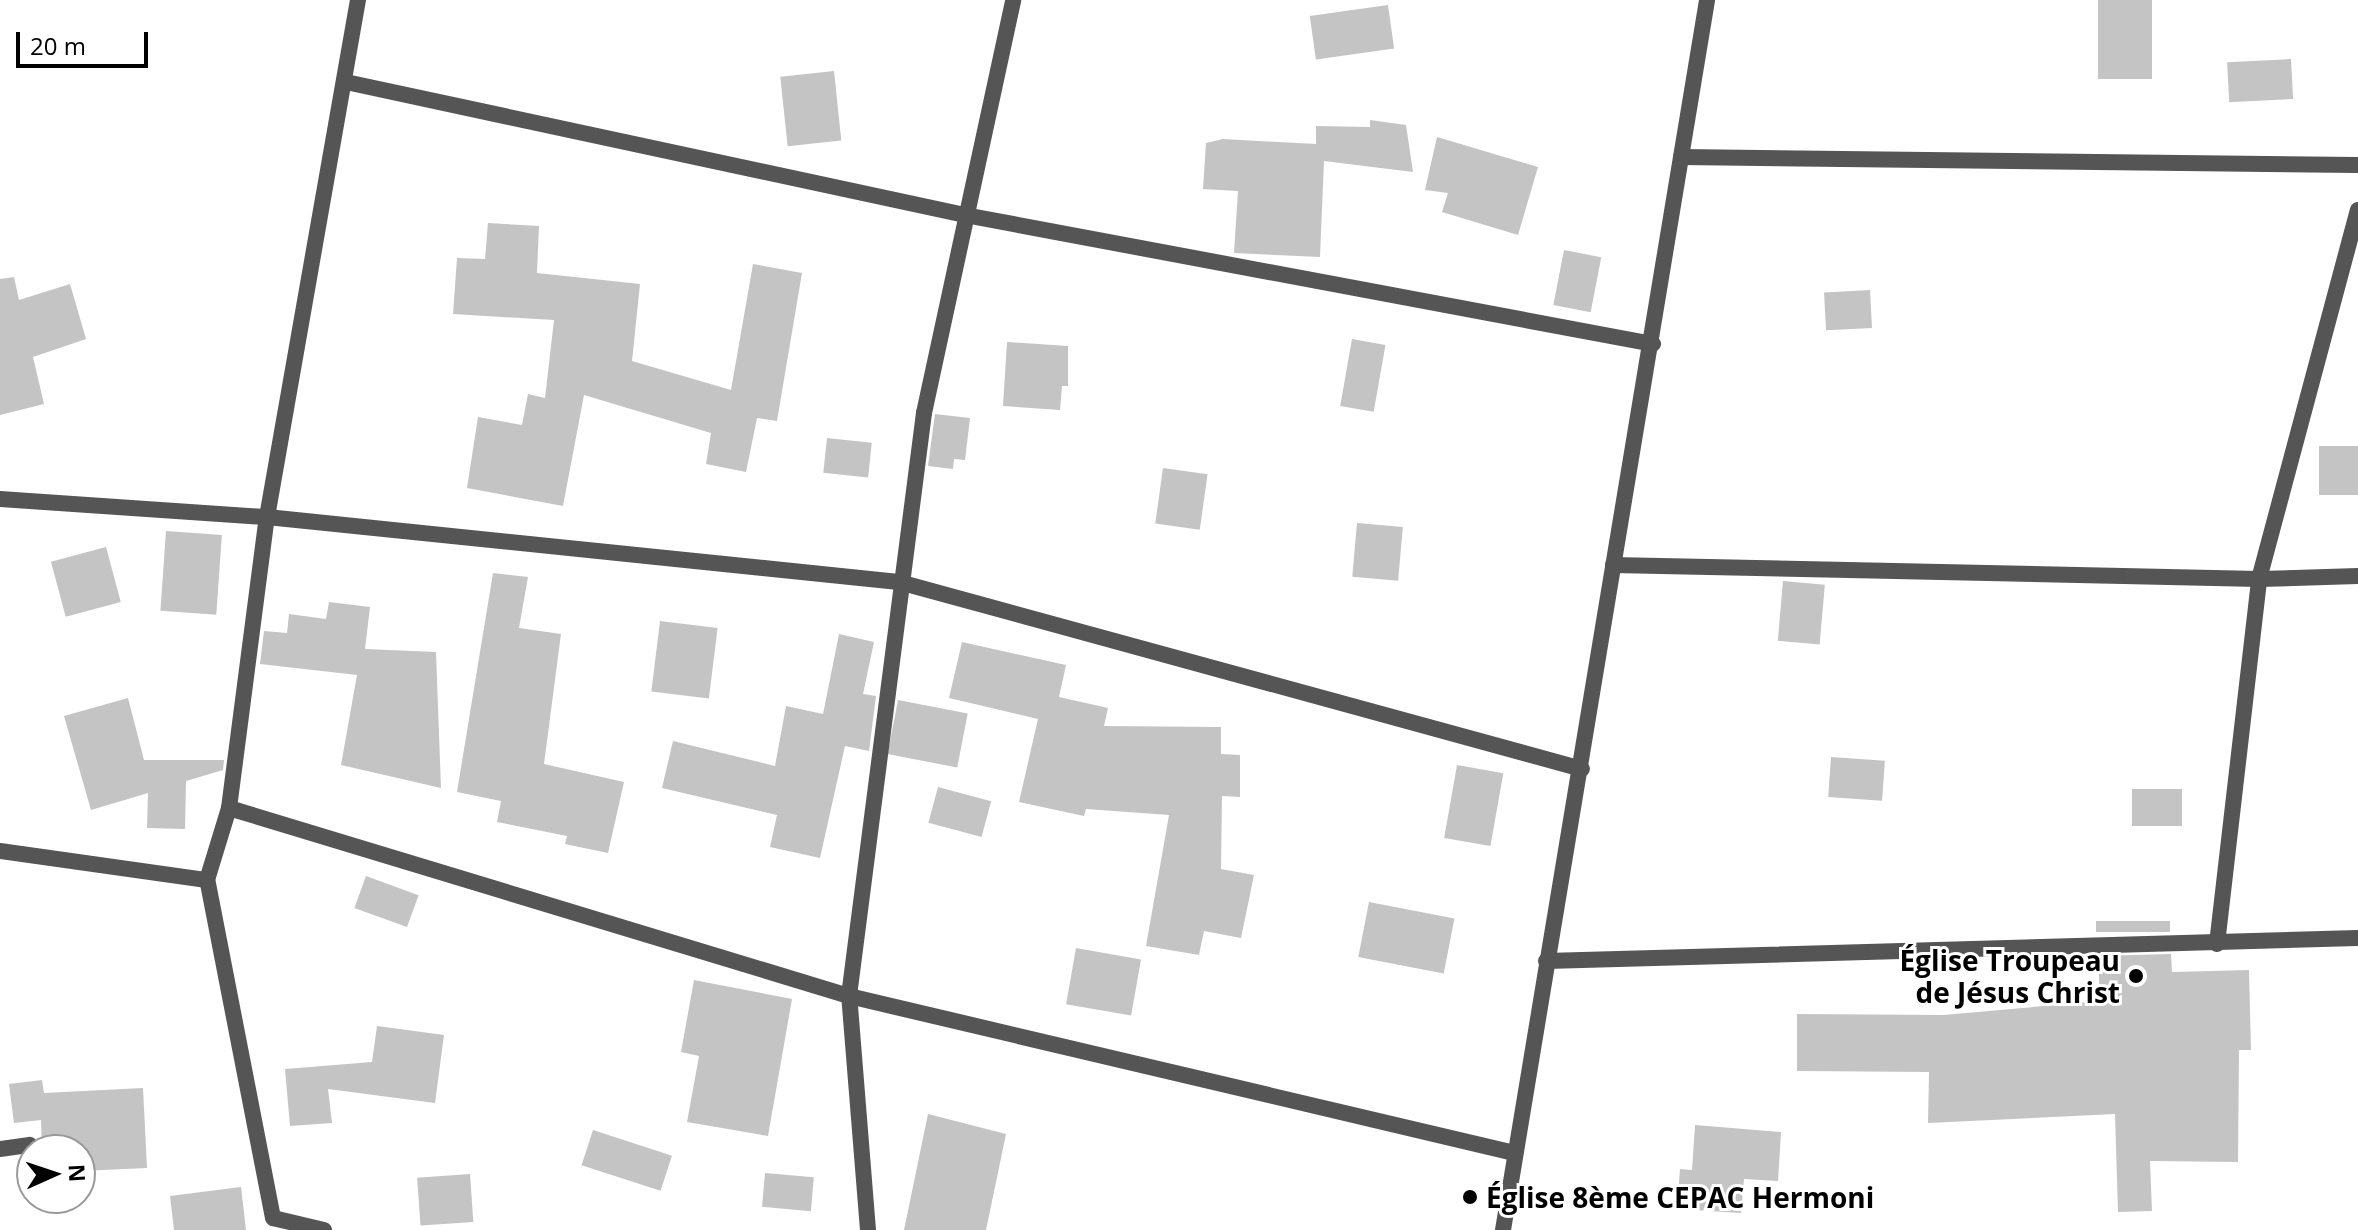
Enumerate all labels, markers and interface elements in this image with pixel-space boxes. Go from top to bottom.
scale bar [20,16,152,66]
text: 20 m [30,29,86,62]
place label: Église Troupeau de Jésus Christ [1899,943,2120,1009]
marker: Église Troupeau de Jésus Christ [2127,967,2145,985]
north arrow [16,1134,96,1214]
text: N [63,1163,93,1183]
place label: Église 8ème CEPAC Hermoni [1486,1180,1874,1214]
marker: Église 8ème CEPAC Hermoni [1461,1188,1479,1206]

